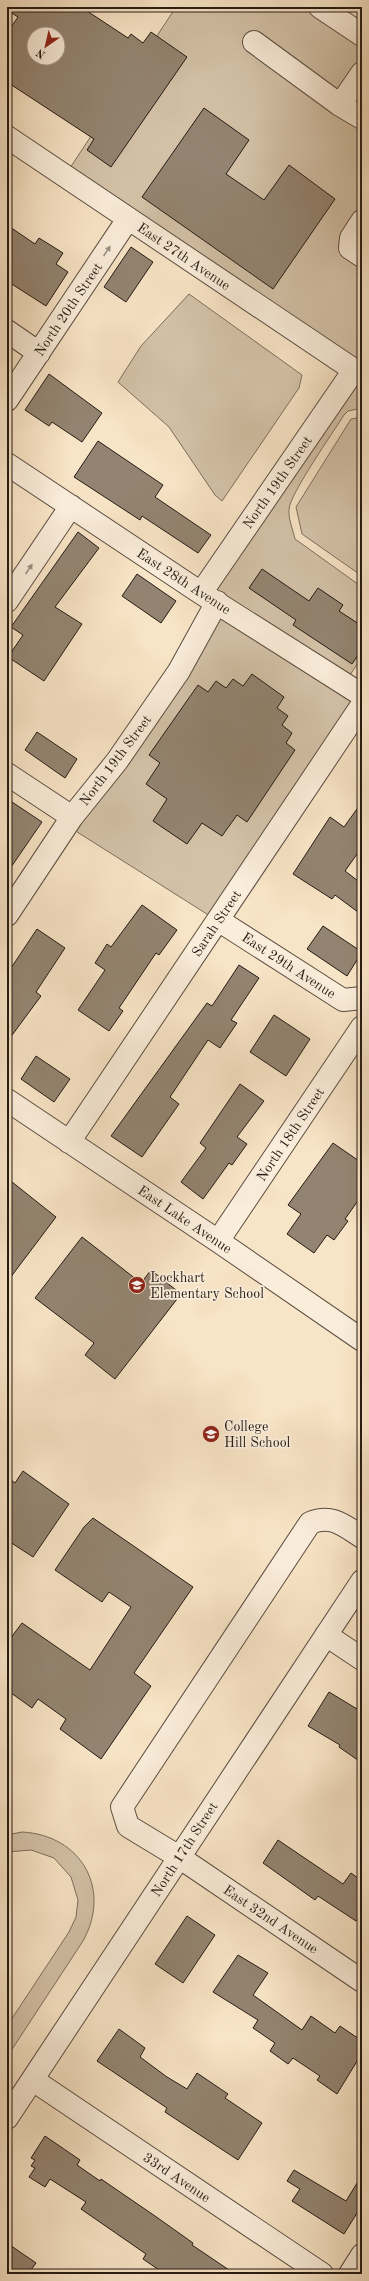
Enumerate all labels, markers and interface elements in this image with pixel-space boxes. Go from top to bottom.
north arrow [26,26,66,66]
text: N [34,46,48,60]
street label: East 27th Avenue [134,221,232,293]
one-way arrow [103,246,111,256]
street label: North 20th Street [32,260,105,359]
street label: North 19th Street [241,434,315,532]
street label: East 28th Avenue [134,546,233,617]
one-way arrow [25,563,33,574]
street label: North 19th Street [77,713,154,809]
street label: Sarah Street [190,888,244,959]
street label: East 29th Avenue [239,930,338,1001]
street label: North 18th Street [254,1085,327,1184]
street label: East Lake Avenue [135,1183,234,1256]
place label: Lockhart Elementary School [150,1271,264,1301]
school or university icon: Lockhart Elementary School [127,1275,147,1295]
place label: College Hill School [224,1420,291,1450]
school or university icon: College Hill School [201,1424,221,1444]
street label: North 17th Street [149,1800,221,1899]
street label: East 32nd Avenue [221,1883,320,1957]
street label: 33rd Avenue [140,2150,213,2205]

